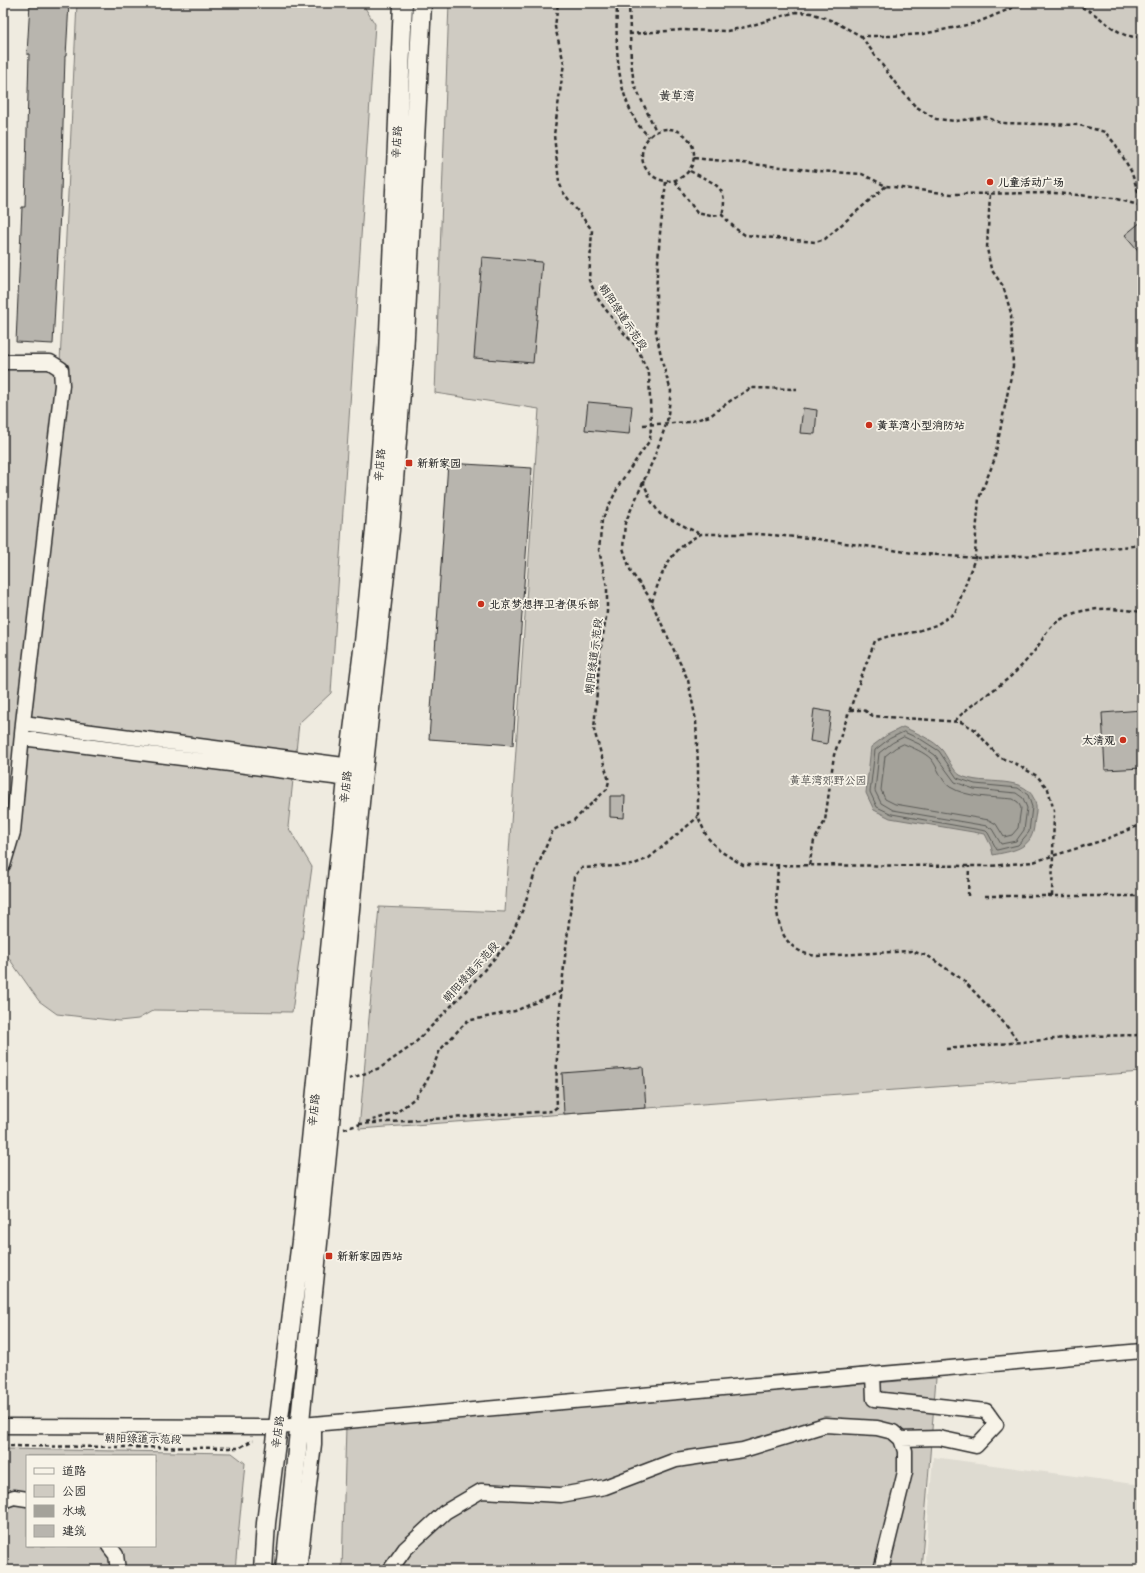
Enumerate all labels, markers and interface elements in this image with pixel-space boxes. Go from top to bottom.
district label: 黄草湾 [659,89,695,103]
street label: 辛店路 [390,125,404,159]
place label: 儿童活动广场 [998,176,1064,189]
marker: 儿童活动广场 [985,177,995,187]
street label: 朝阳绿道示范段 [596,281,650,353]
place label: 黄草湾小型消防站 [877,419,965,432]
marker: 黄草湾小型消防站 [864,420,874,430]
street label: 辛店路 [372,448,388,482]
place label: 新新家园 [417,457,461,470]
marker: 新新家园 [404,458,414,468]
place label: 北京梦想捍卫者俱乐部 [489,598,599,611]
marker: 北京梦想捍卫者俱乐部 [476,599,486,609]
street label: 朝阳绿道示范段 [583,617,605,695]
place label: 太清观 [1082,734,1115,747]
marker: 太清观 [1118,735,1128,745]
street label: 辛店路 [338,770,354,804]
park label: 黄草湾郊野公园 [790,774,867,787]
street label: 朝阳绿道示范段 [440,939,502,1005]
street label: 辛店路 [306,1093,322,1127]
place label: 新新家园西站 [337,1250,403,1263]
marker: 新新家园西站 [324,1251,334,1261]
street label: 辛店路 [270,1415,286,1449]
street label: 朝阳绿道示范段 [104,1432,182,1446]
legend [26,1455,156,1547]
text: 道路 [62,1464,86,1478]
text: 公园 [62,1484,86,1498]
text: 水域 [62,1504,86,1518]
text: 建筑 [62,1524,86,1538]

